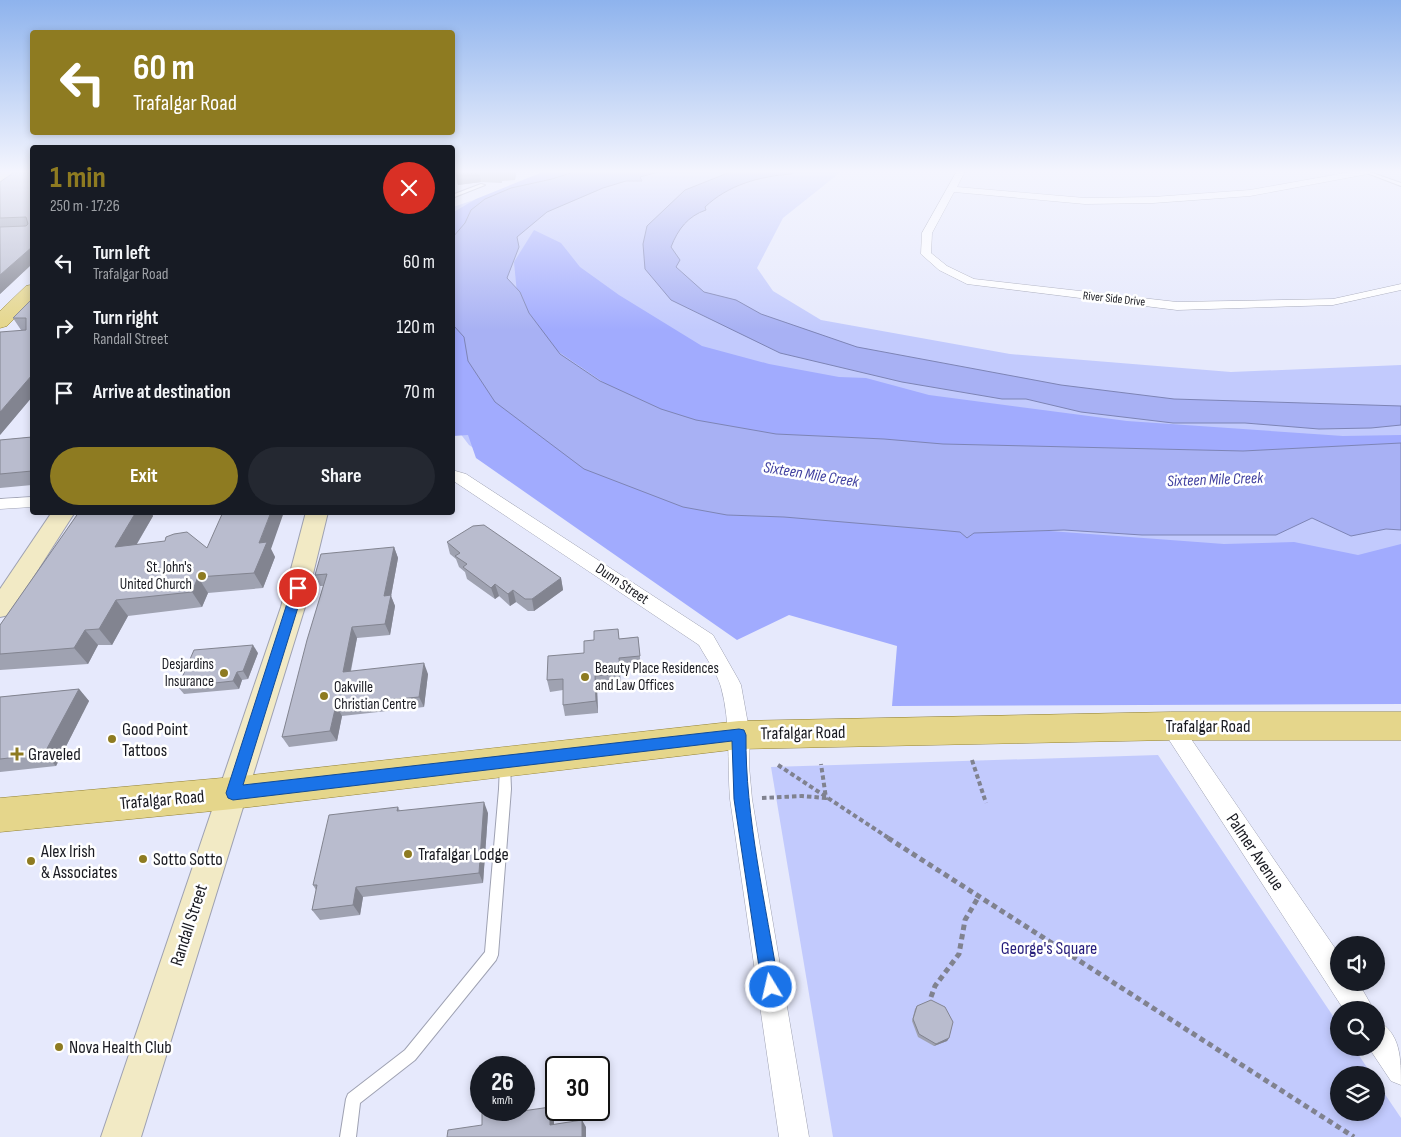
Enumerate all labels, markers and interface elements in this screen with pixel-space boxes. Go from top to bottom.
text: 60 m [133,47,195,90]
icon: left [50,50,115,115]
text: Trafalgar Road [133,90,237,117]
text: 1 min [50,160,106,196]
button: close [383,162,435,214]
text: 250 m · 17:26 [50,197,120,216]
text: Turn left [93,242,150,265]
icon: left [50,249,78,277]
text: 60 m [403,251,435,274]
text: Trafalgar Road [93,265,169,284]
street label: River Side Drive [1082,288,1146,310]
text: Turn right [93,307,158,330]
icon: right [50,314,78,342]
text: 120 m [397,316,435,339]
text: Randall Street [93,330,168,349]
icon: arrive [50,379,78,407]
text: Arrive at destination [93,381,231,404]
text: 70 m [404,381,435,404]
button: Exit [50,447,238,505]
button: Share [248,447,435,505]
water label: Sixteen Mile Creek [762,458,861,492]
water label: Sixteen Mile Creek [1167,469,1264,491]
place label: St. John's United Church [120,558,192,594]
street label: Dunn Street [592,559,653,609]
pin [277,567,319,609]
marker: St. John's United Church [196,570,208,582]
icon: arrive [284,574,312,602]
place label: Desjardins Insurance [162,655,214,691]
place label: Beauty Place Residences and Law Offices [595,659,719,695]
marker: Desjardins Insurance [218,667,230,679]
marker: Beauty Place Residences and Law Offices [579,671,591,683]
place label: Oakville Christian Centre [334,678,417,714]
marker: Oakville Christian Centre [318,690,330,702]
street label: Trafalgar Road [1166,716,1250,737]
place label: Good Point Tattoos [122,719,189,761]
street label: Trafalgar Road [760,722,846,744]
marker: Good Point Tattoos [106,733,118,745]
place label: Graveled [28,744,81,765]
marker: Graveled [10,747,24,761]
street label: Trafalgar Road [119,786,205,814]
street label: Palmer Avenue [1222,809,1288,895]
place label: Alex Irish & Associates [40,841,117,883]
place label: Trafalgar Lodge [418,844,509,865]
marker: Trafalgar Lodge [402,848,414,860]
place label: Sotto Sotto [153,849,223,870]
marker: Sotto Sotto [137,853,149,865]
marker: Alex Irish & Associates [25,855,37,867]
street label: Randall Street [166,881,212,969]
map controls [1330,936,1385,1121]
button: sound [1330,936,1385,991]
park label: George's Square [1001,938,1097,959]
position arrow [744,960,796,1012]
button: search [1330,1001,1385,1056]
place label: Nova Health Club [69,1037,172,1058]
marker: Nova Health Club [53,1041,65,1053]
speed limit sign: 30 [545,1056,610,1121]
button: layers [1330,1066,1385,1121]
text: 26 [491,1067,514,1098]
text: km/h [492,1093,513,1108]

